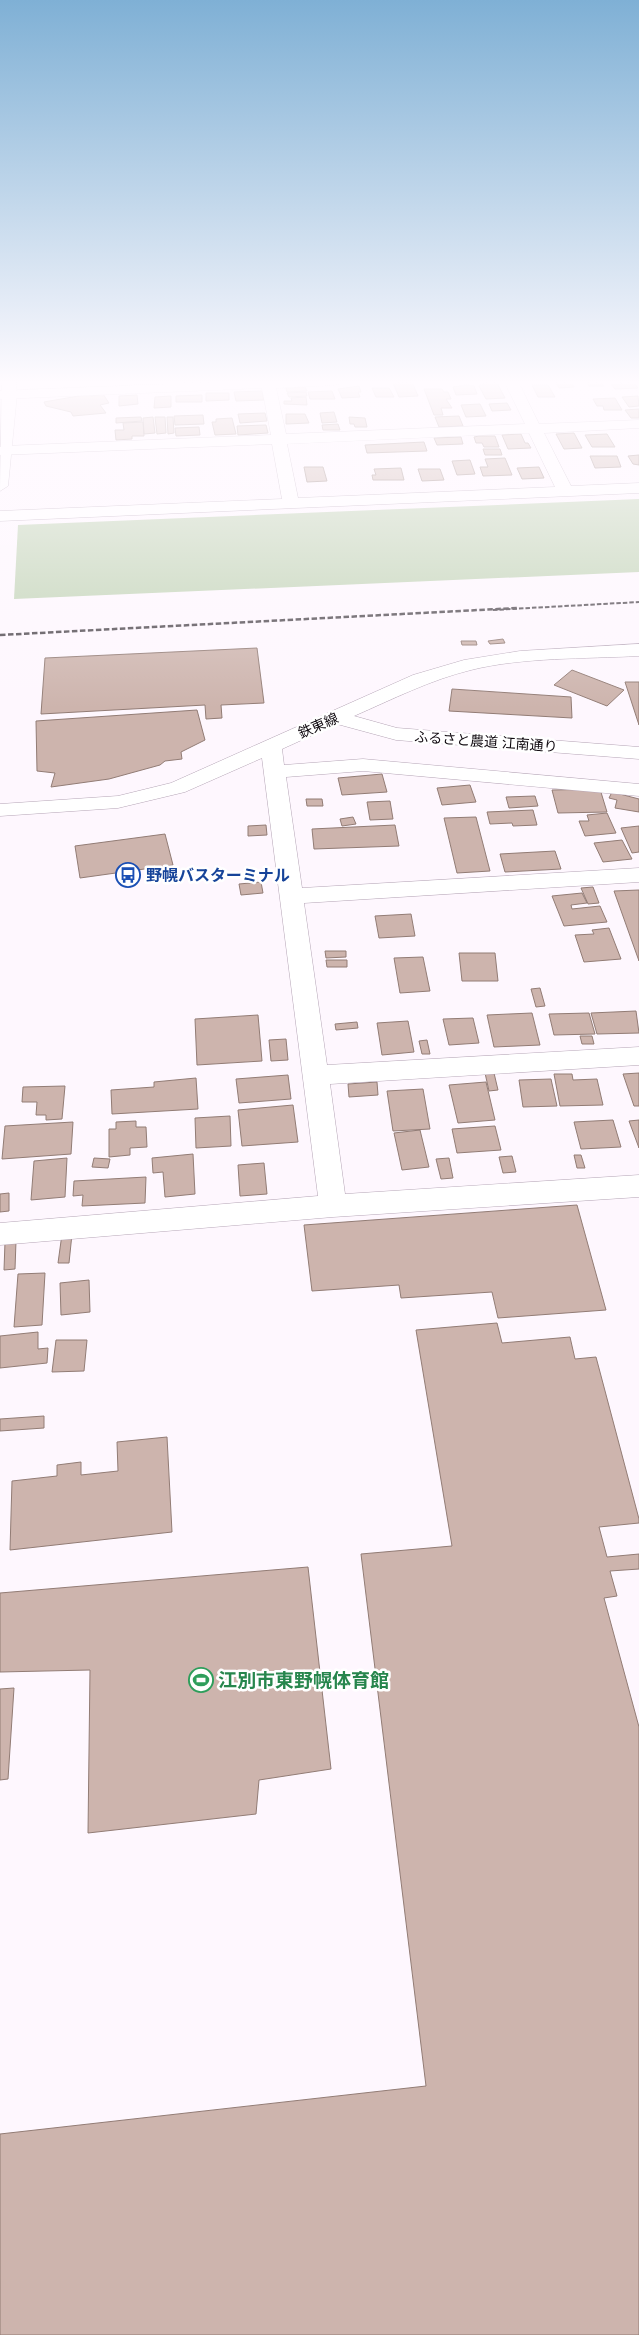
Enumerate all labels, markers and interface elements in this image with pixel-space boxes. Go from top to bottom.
street label: 鉄東線 [295,708,341,742]
street label: ふるさと農道 江南通り [414,727,558,755]
bus stop icon: 野幌バスターミナル [115,862,141,888]
place label: 野幌バスターミナル [146,864,290,886]
sports icon: 江別市東野幌体育館 [188,1667,214,1693]
place label: 江別市東野幌体育館 [218,1667,389,1693]

